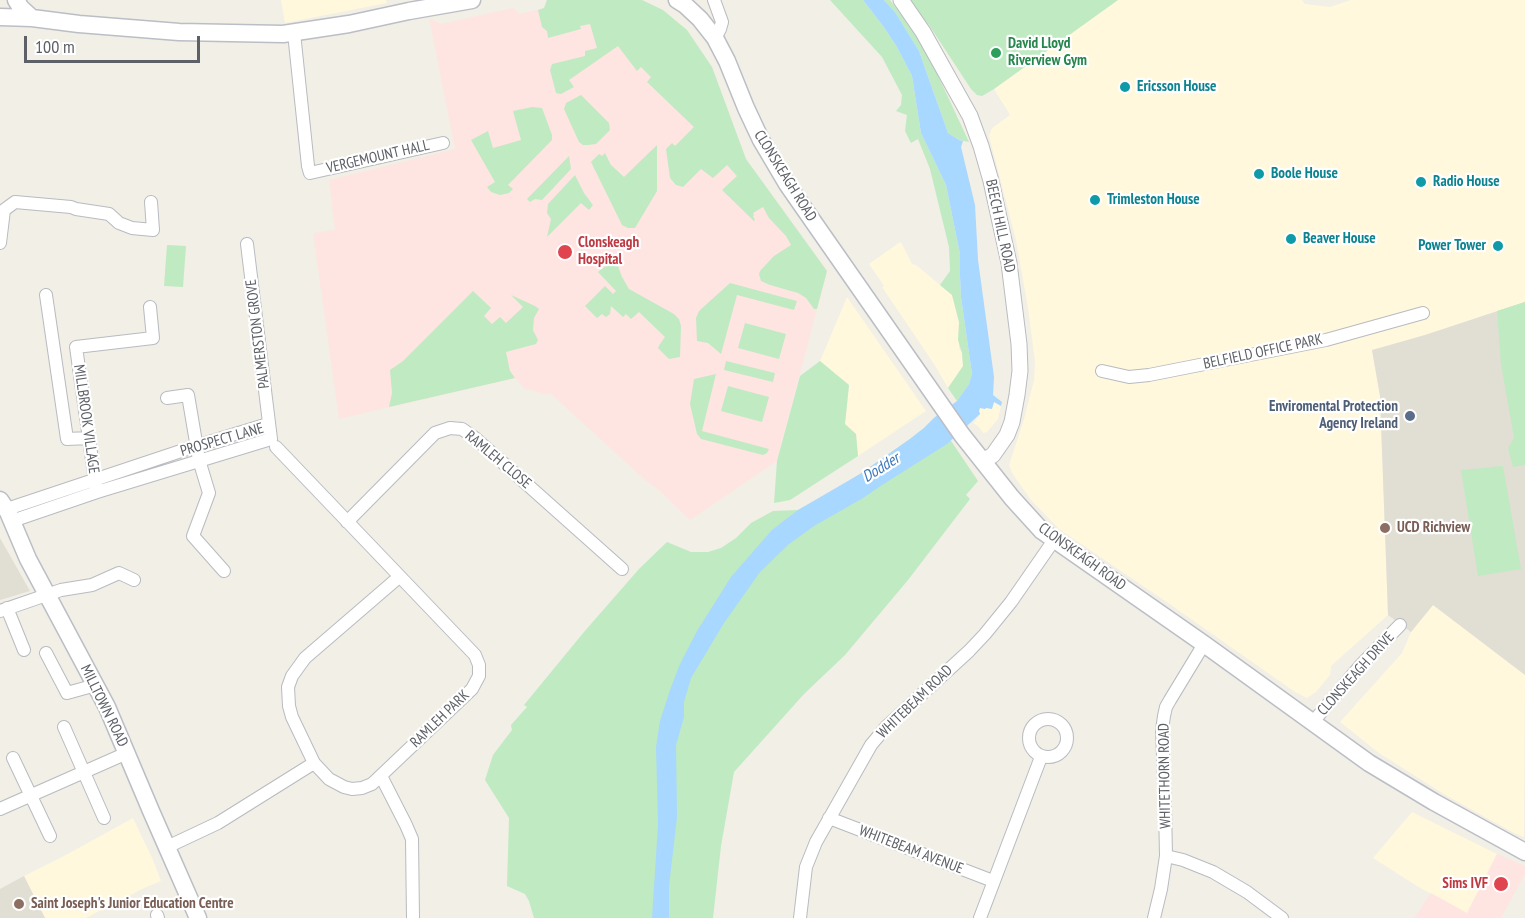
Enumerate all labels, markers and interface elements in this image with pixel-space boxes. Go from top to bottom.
scale bar [27,24,202,62]
text: 100 m [35,35,75,58]
place label: David Lloyd Riverview Gym [1008,35,1087,70]
marker: David Lloyd Riverview Gym [989,46,1003,60]
place label: Ericsson House [1137,78,1216,96]
marker: Ericsson House [1118,80,1132,94]
street label: CLONSKEAGH ROAD [750,127,820,225]
street label: VERGEMOUNT HALL [325,136,431,178]
place label: Boole House [1271,165,1338,183]
marker: Boole House [1252,167,1266,181]
place label: Radio House [1433,173,1500,191]
marker: Radio House [1414,175,1428,189]
street label: BEECH HILL ROAD [981,178,1019,274]
place label: Trimleston House [1107,191,1200,209]
marker: Trimleston House [1088,193,1102,207]
place label: Beaver House [1303,230,1376,248]
marker: Beaver House [1284,232,1298,246]
place label: Clonskeagh Hospital [578,234,639,269]
place label: Power Tower [1418,237,1486,255]
marker: Power Tower [1491,239,1505,253]
marker: Clonskeagh Hospital [556,243,574,261]
street label: PALMERSTON GROVE [242,278,274,390]
street label: BELFIELD OFFICE PARK [1202,331,1324,373]
street label: MILLBROOK VILLAGE [69,363,103,475]
place label: Enviromental Protection Agency Ireland [1269,398,1398,433]
marker: Enviromental Protection Agency Ireland [1403,409,1417,423]
street label: PROSPECT LANE [178,420,266,460]
street label: RAMLEH CLOSE [461,427,535,493]
water label: Dodder [859,449,903,487]
street label: CLONSKEAGH ROAD [1035,519,1129,595]
place label: UCD Richview [1397,519,1470,537]
marker: UCD Richview [1378,521,1392,535]
street label: CLONSKEAGH DRIVE [1314,629,1398,719]
street label: MILLTOWN ROAD [76,662,132,750]
street label: WHITEBEAM ROAD [874,662,956,742]
street label: RAMLEH PARK [407,686,473,752]
street label: WHITETHORN ROAD [1155,723,1175,829]
street label: WHITEBEAM AVENUE [856,822,966,878]
place label: Sims IVF [1442,875,1488,893]
marker: Sims IVF [1492,875,1510,893]
place label: Saint Joseph's Junior Education Centre [31,895,234,913]
marker: Saint Joseph's Junior Education Centre [12,897,26,911]

